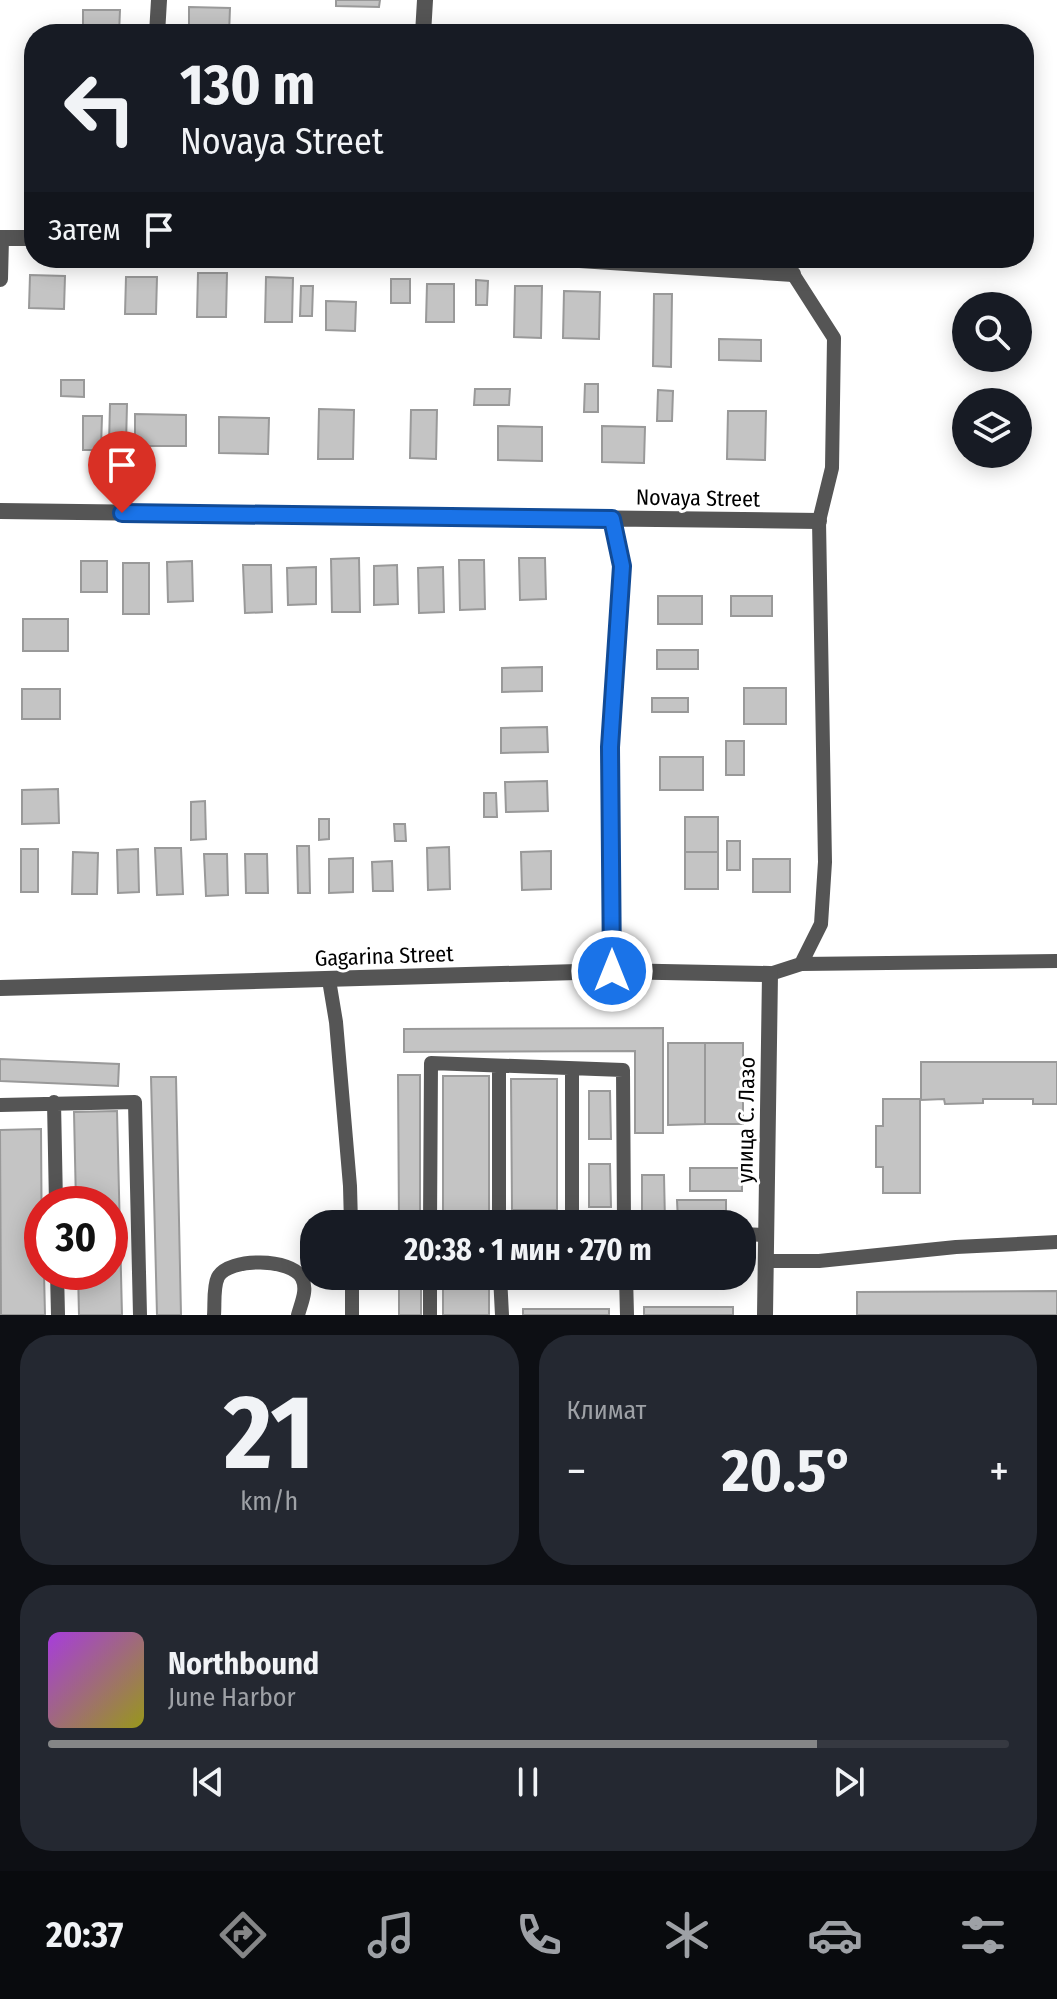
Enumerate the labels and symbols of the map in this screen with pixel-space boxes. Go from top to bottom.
pin [88,431,156,513]
street label: Novaya Street [636,483,761,513]
position arrow [570,929,654,1013]
street label: Gagarina Street [314,940,455,972]
street label: улица С. Лазо [731,1057,761,1183]
speed limit sign: 30 [24,1186,128,1290]

